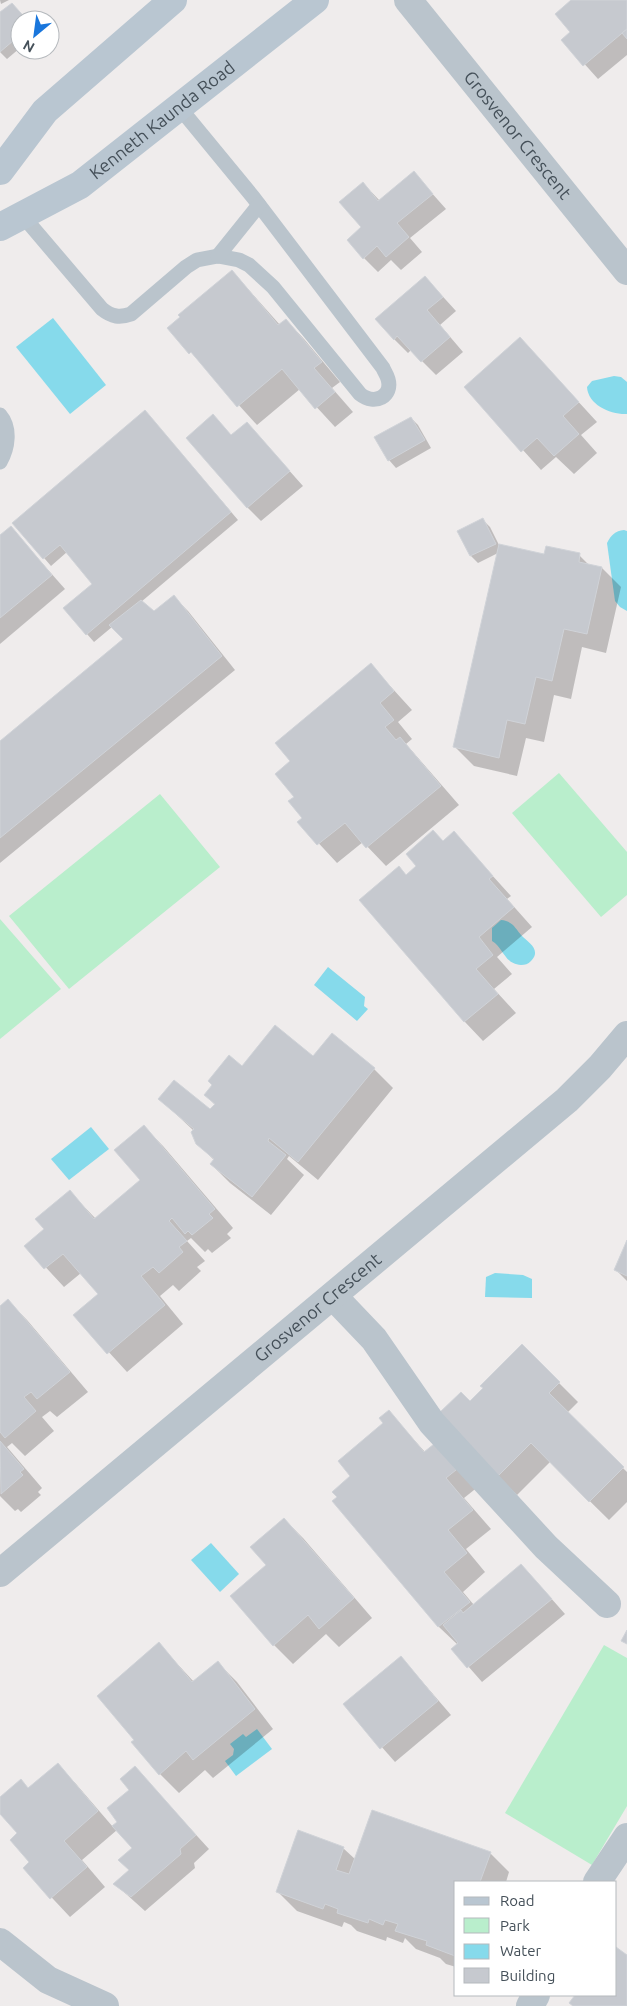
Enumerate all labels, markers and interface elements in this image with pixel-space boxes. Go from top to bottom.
north arrow [10,10,60,60]
text: N [20,37,37,56]
street label: Kenneth Kaunda Road [85,56,238,183]
street label: Grosvenor Crescent [460,67,576,203]
street label: Grosvenor Crescent [250,1248,385,1366]
legend [454,1881,617,1996]
text: Road [500,1892,535,1909]
text: Park [500,1917,530,1934]
text: Water [500,1942,541,1959]
text: Building [500,1967,555,1984]

